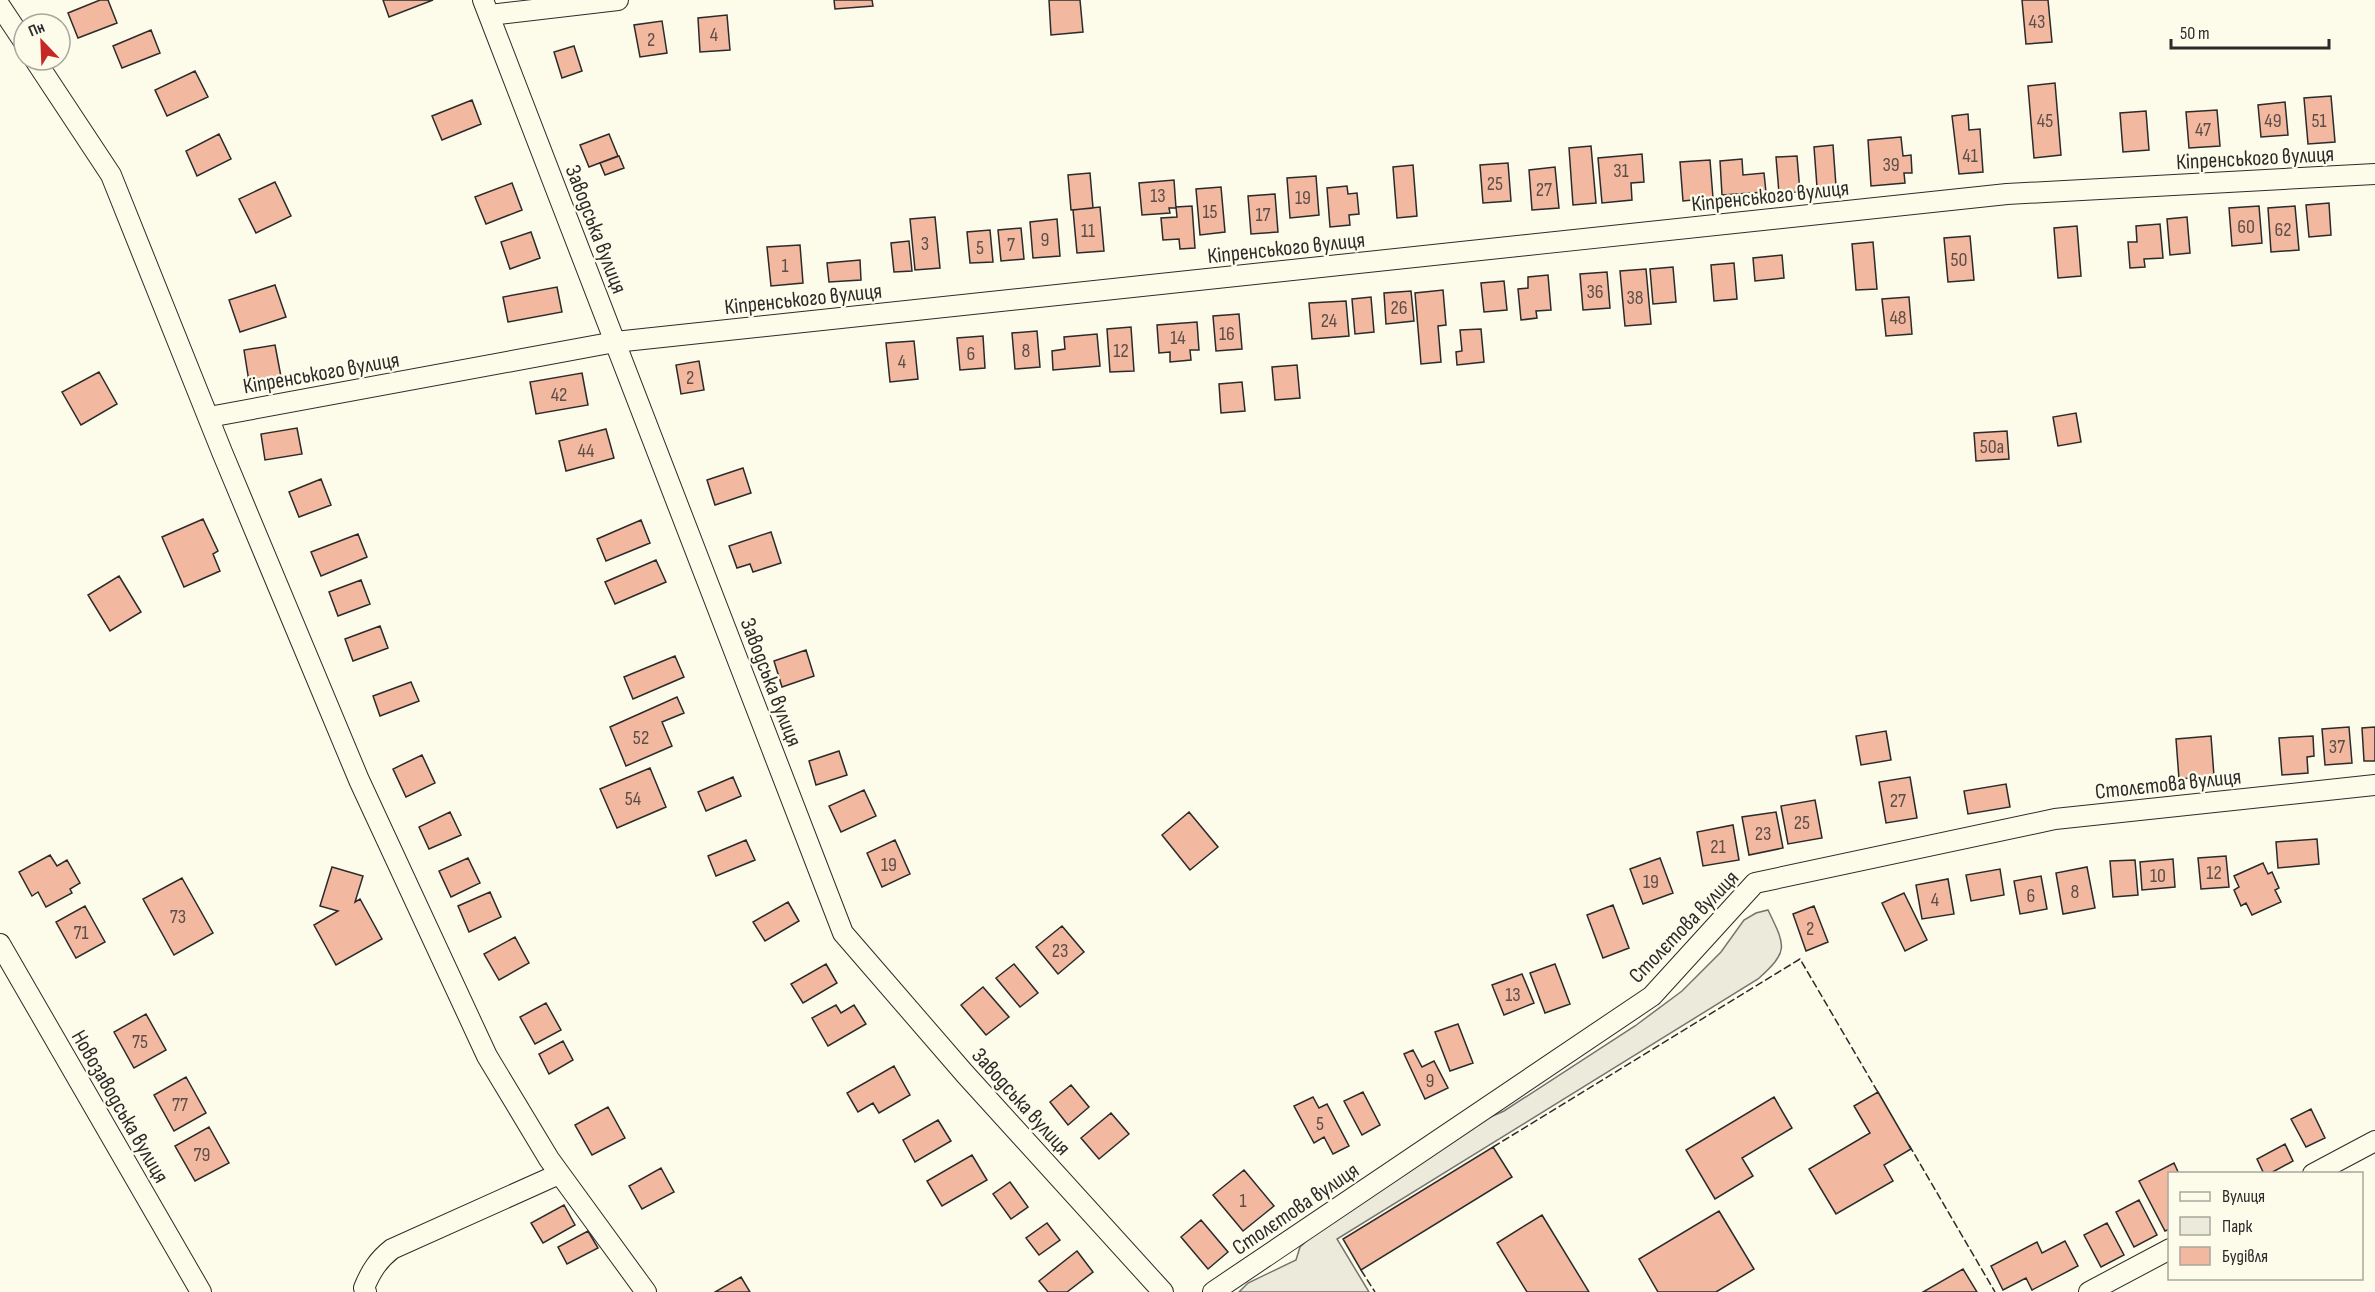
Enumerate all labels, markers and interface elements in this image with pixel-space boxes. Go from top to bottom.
house number: 43 [2029,10,2045,34]
north arrow [12,12,72,72]
scale bar [2171,12,2328,50]
text: Пн [26,18,48,41]
house number: 4 [710,23,718,47]
text: 50 m [2180,23,2210,44]
house number: 2 [647,28,655,52]
house number: 45 [2037,109,2053,133]
house number: 49 [2264,109,2282,133]
house number: 51 [2311,109,2327,133]
house number: 47 [2195,118,2211,142]
street label: Кіпренського вулиця [2175,141,2335,176]
house number: 41 [1962,144,1978,168]
house number: 39 [1882,153,1900,177]
house number: 31 [1613,159,1629,183]
street label: Заводська вулиця [559,161,632,298]
house number: 25 [1487,172,1503,196]
street label: Кіпренського вулиця [1690,175,1850,218]
house number: 27 [1536,178,1552,202]
house number: 13 [1150,184,1166,208]
house number: 19 [1295,186,1311,210]
house number: 15 [1202,200,1218,224]
house number: 17 [1256,203,1270,227]
house number: 60 [2237,215,2255,239]
house number: 62 [2274,218,2292,242]
house number: 11 [1081,219,1095,243]
street label: Кіпренського вулиця [1206,227,1366,270]
house number: 9 [1041,228,1049,252]
house number: 3 [921,232,929,256]
house number: 7 [1007,233,1015,257]
house number: 5 [976,236,984,260]
house number: 50 [1951,248,1967,272]
house number: 1 [782,254,789,278]
street label: Кіпренського вулиця [723,278,883,321]
house number: 36 [1586,280,1604,304]
house number: 38 [1626,286,1644,310]
house number: 26 [1391,296,1408,320]
house number: 48 [1889,306,1907,330]
house number: 24 [1321,309,1337,333]
house number: 16 [1219,322,1235,346]
house number: 14 [1170,326,1186,350]
house number: 8 [1022,339,1030,363]
house number: 12 [1113,339,1129,363]
house number: 6 [967,342,975,366]
street label: Кіпренського вулиця [241,346,402,401]
house number: 4 [898,350,906,374]
house number: 2 [686,366,694,390]
house number: 42 [551,383,567,407]
house number: 50а [1980,435,2004,459]
house number: 44 [578,439,594,463]
street label: Заводська вулиця [734,614,807,751]
house number: 52 [633,726,649,750]
house number: 37 [2329,735,2345,759]
street label: Столєтова вулиця [2094,763,2243,806]
house number: 54 [625,787,641,811]
house number: 27 [1890,789,1906,813]
house number: 25 [1794,811,1810,835]
house number: 23 [1755,822,1771,846]
house number: 21 [1710,835,1726,859]
house number: 19 [881,853,897,877]
house number: 12 [2206,861,2222,885]
house number: 10 [2150,864,2166,888]
street label: Столєтова вулиця [1623,865,1745,989]
house number: 19 [1643,870,1659,894]
house number: 8 [2071,880,2079,904]
house number: 6 [2027,884,2035,908]
house number: 4 [1931,888,1939,912]
house number: 73 [170,905,186,929]
house number: 2 [1806,917,1814,941]
house number: 71 [73,921,89,945]
house number: 23 [1052,939,1068,963]
house number: 13 [1505,983,1521,1007]
street label: Новозаводська вулиця [65,1025,174,1188]
house number: 75 [132,1030,148,1054]
street label: Заводська вулиця [966,1043,1076,1161]
house number: 9 [1426,1069,1434,1093]
house number: 77 [172,1093,188,1117]
house number: 5 [1316,1112,1324,1136]
house number: 79 [194,1143,210,1167]
street label: Столєтова вулиця [1227,1157,1364,1261]
legend [2168,1172,2363,1280]
text: Вулиця [2222,1186,2265,1207]
house number: 1 [1240,1189,1247,1213]
text: Парк [2222,1216,2253,1237]
text: Будівля [2222,1246,2268,1267]

